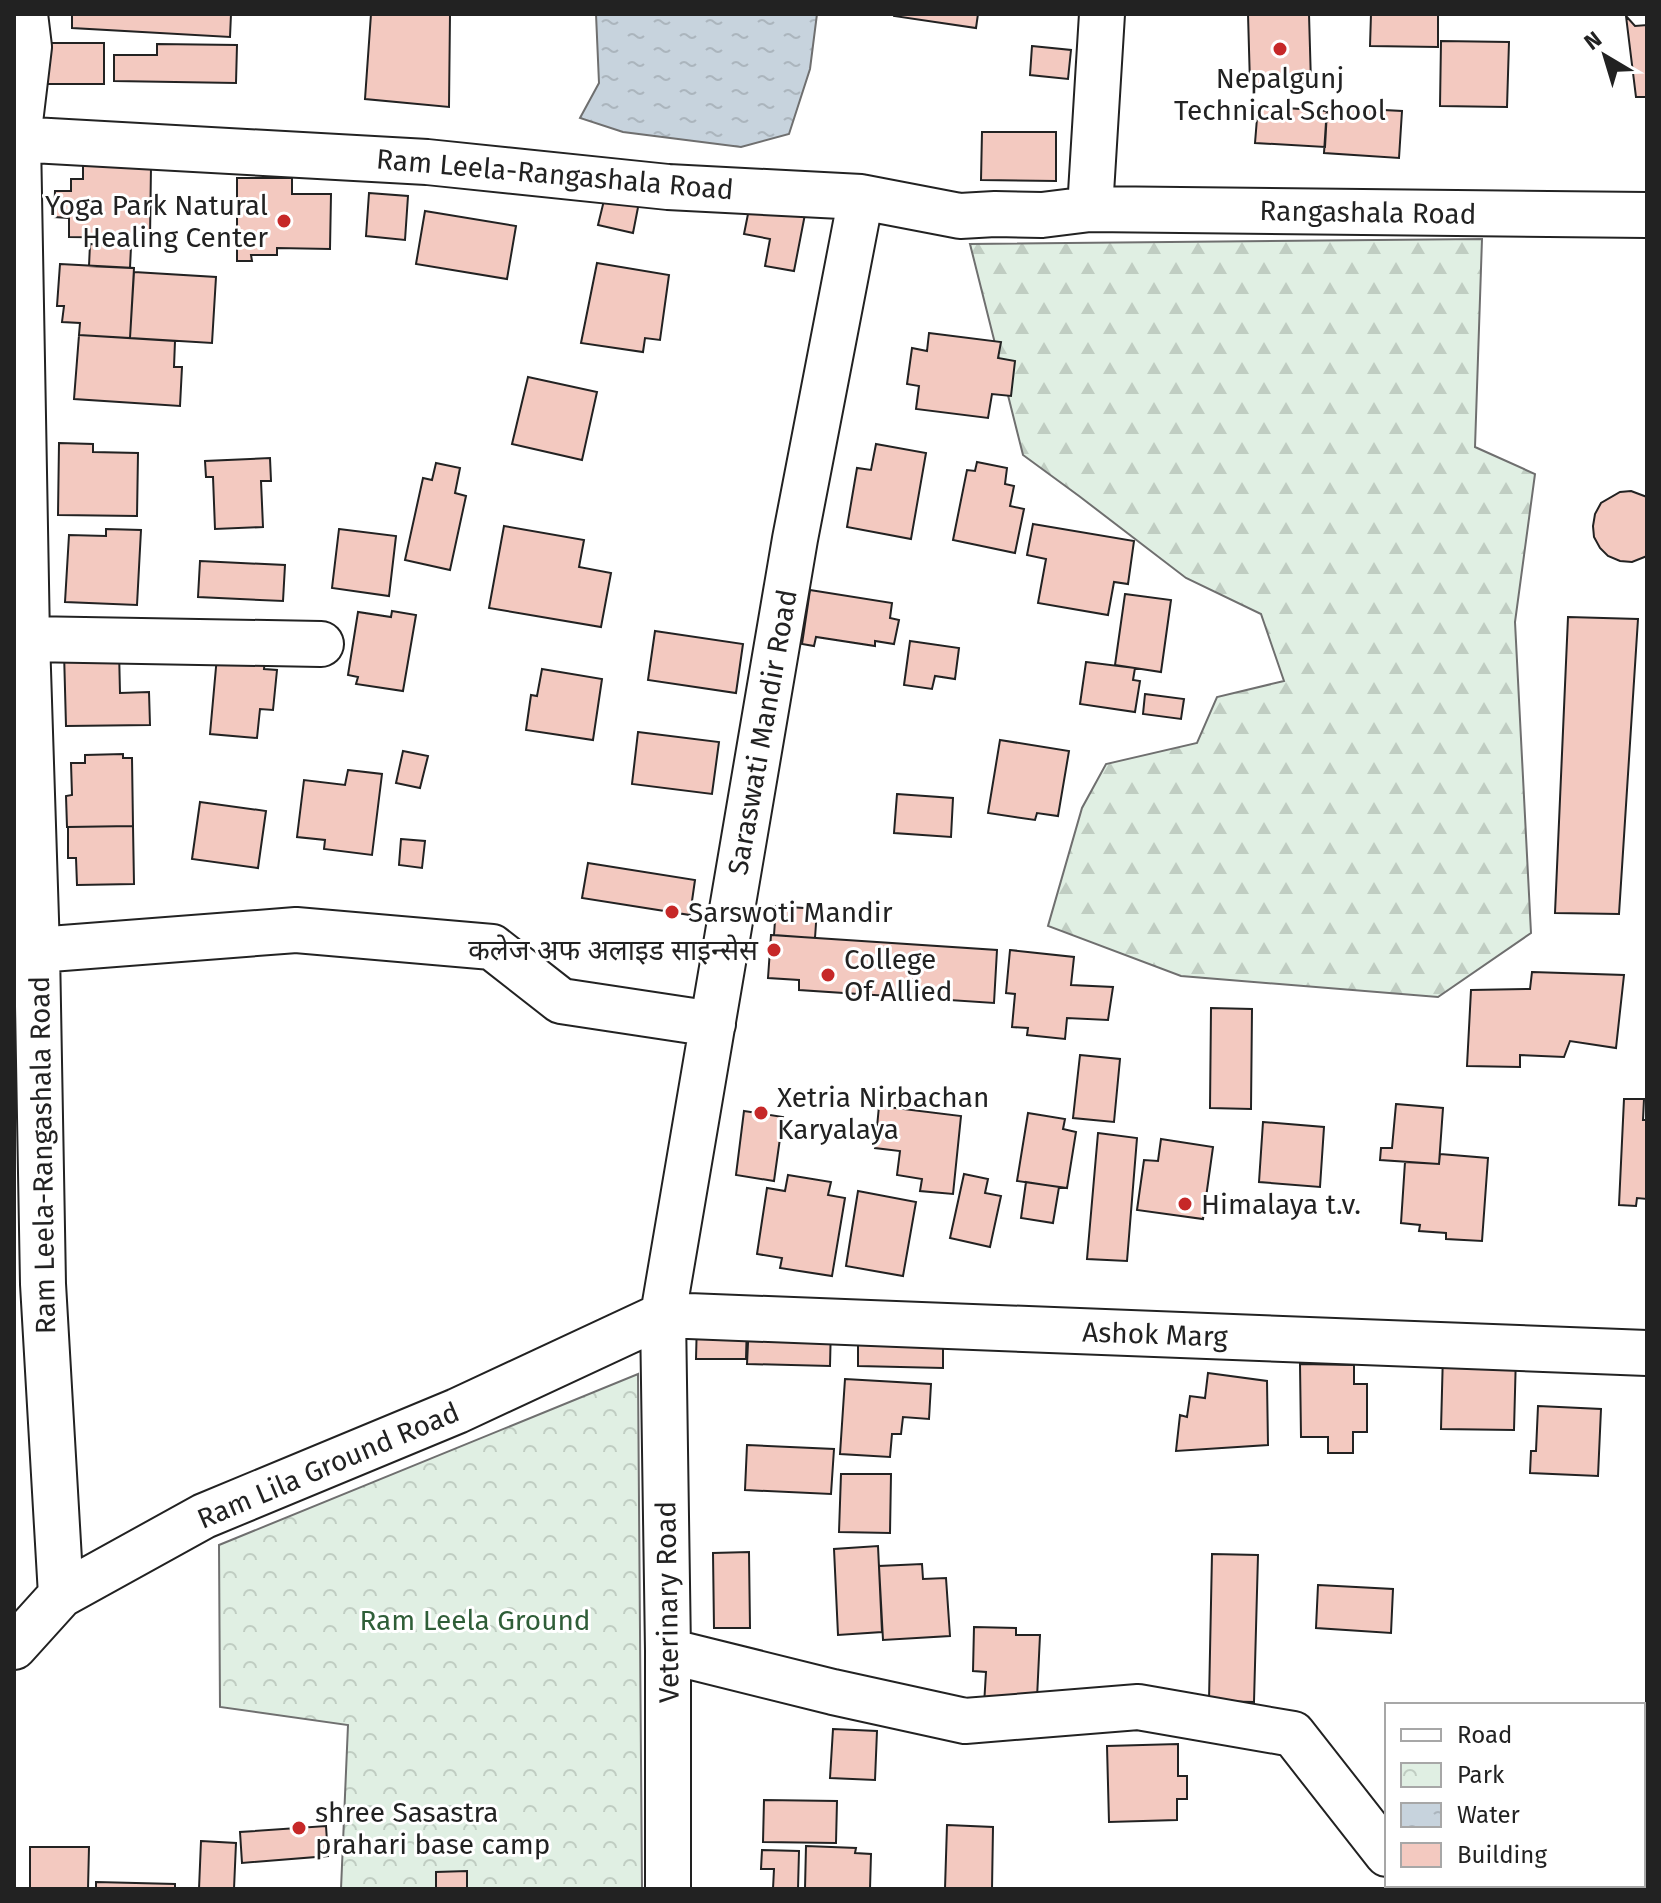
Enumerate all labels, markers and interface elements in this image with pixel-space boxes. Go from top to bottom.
north arrow [1565,16,1645,96]
text: N [1579,26,1607,56]
marker: Nepalgunj Technical School [1271,40,1289,58]
place label: Nepalgunj Technical School [1174,62,1386,127]
street label: Ram Leela-Rangashala Road [375,142,735,207]
place label: Yoga Park Natural Healing Center [45,189,268,254]
street label: Rangashala Road [1259,194,1477,231]
marker: Yoga Park Natural Healing Center [275,212,293,230]
street label: Saraswati Mandir Road [721,587,804,877]
place label: Sarswoti Mandir [688,896,893,929]
marker: Sarswoti Mandir [663,903,681,921]
place label: कलेज अफ अलाइड साइन्सेस [468,934,759,967]
marker: कलेज अफ अलाइड साइन्सेस [765,941,783,959]
place label: College Of Allied [844,943,953,1008]
marker: College Of Allied [819,966,837,984]
street label: Ram Leela-Rangashala Road [23,976,62,1334]
place label: Xetria Nirbachan Karyalaya [777,1081,989,1146]
marker: Xetria Nirbachan Karyalaya [752,1104,770,1122]
place label: Himalaya t.v. [1201,1188,1361,1221]
marker: Himalaya t.v. [1176,1195,1194,1213]
street label: Ashok Marg [1082,1315,1229,1354]
street label: Ram Lila Ground Road [192,1395,464,1536]
street label: Veterinary Road [649,1501,686,1703]
park label: Ram Leela Ground [359,1604,591,1637]
legend [1385,1703,1645,1887]
text: Road [1457,1721,1512,1749]
text: Park [1457,1761,1505,1789]
place label: shree Sasastra prahari base camp [315,1796,550,1861]
text: Water [1457,1801,1521,1829]
marker: shree Sasastra prahari base camp [290,1819,308,1837]
text: Building [1457,1841,1547,1869]

